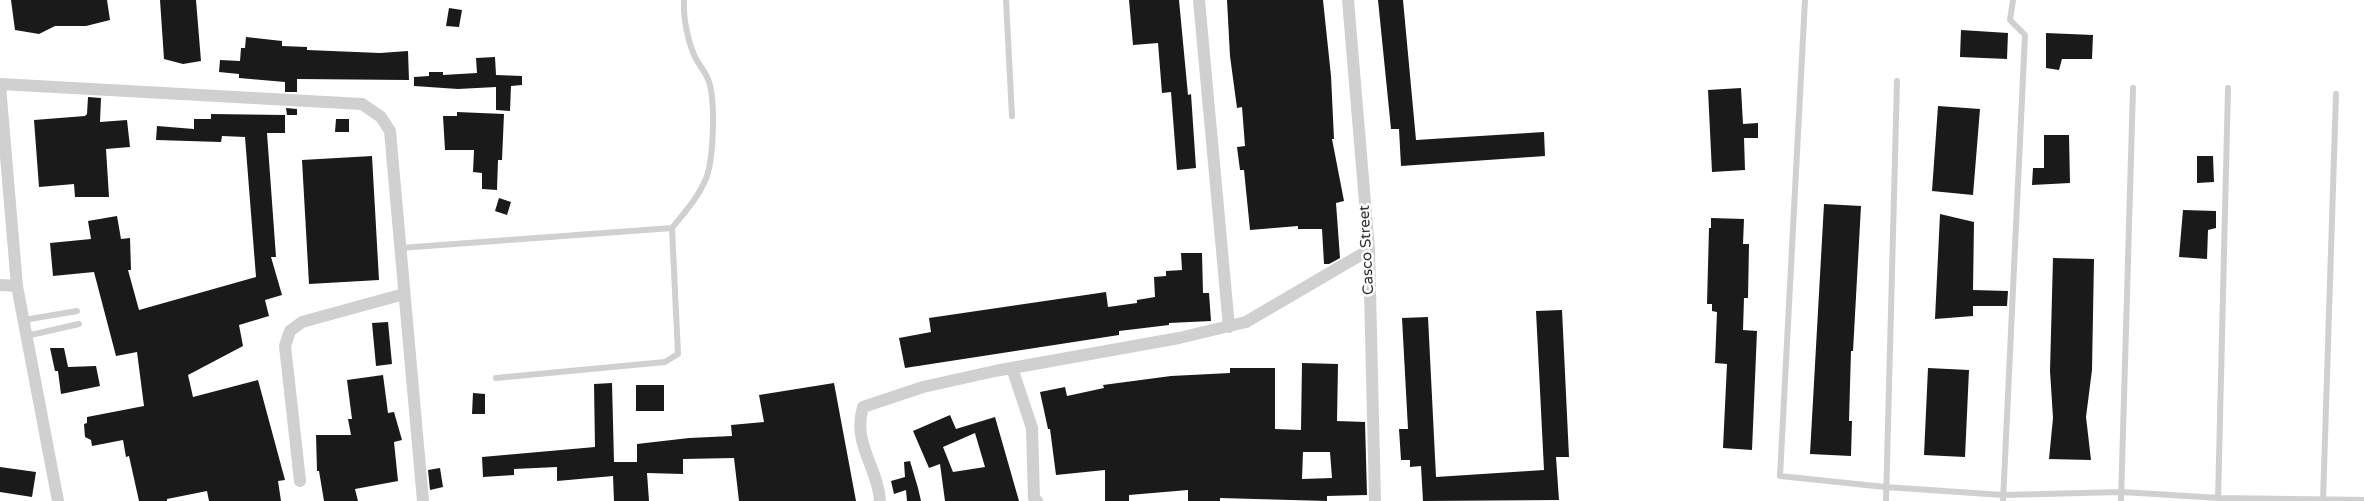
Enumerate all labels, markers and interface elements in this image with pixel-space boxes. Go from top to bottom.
street label: Casco Street [1356,205,1378,295]

